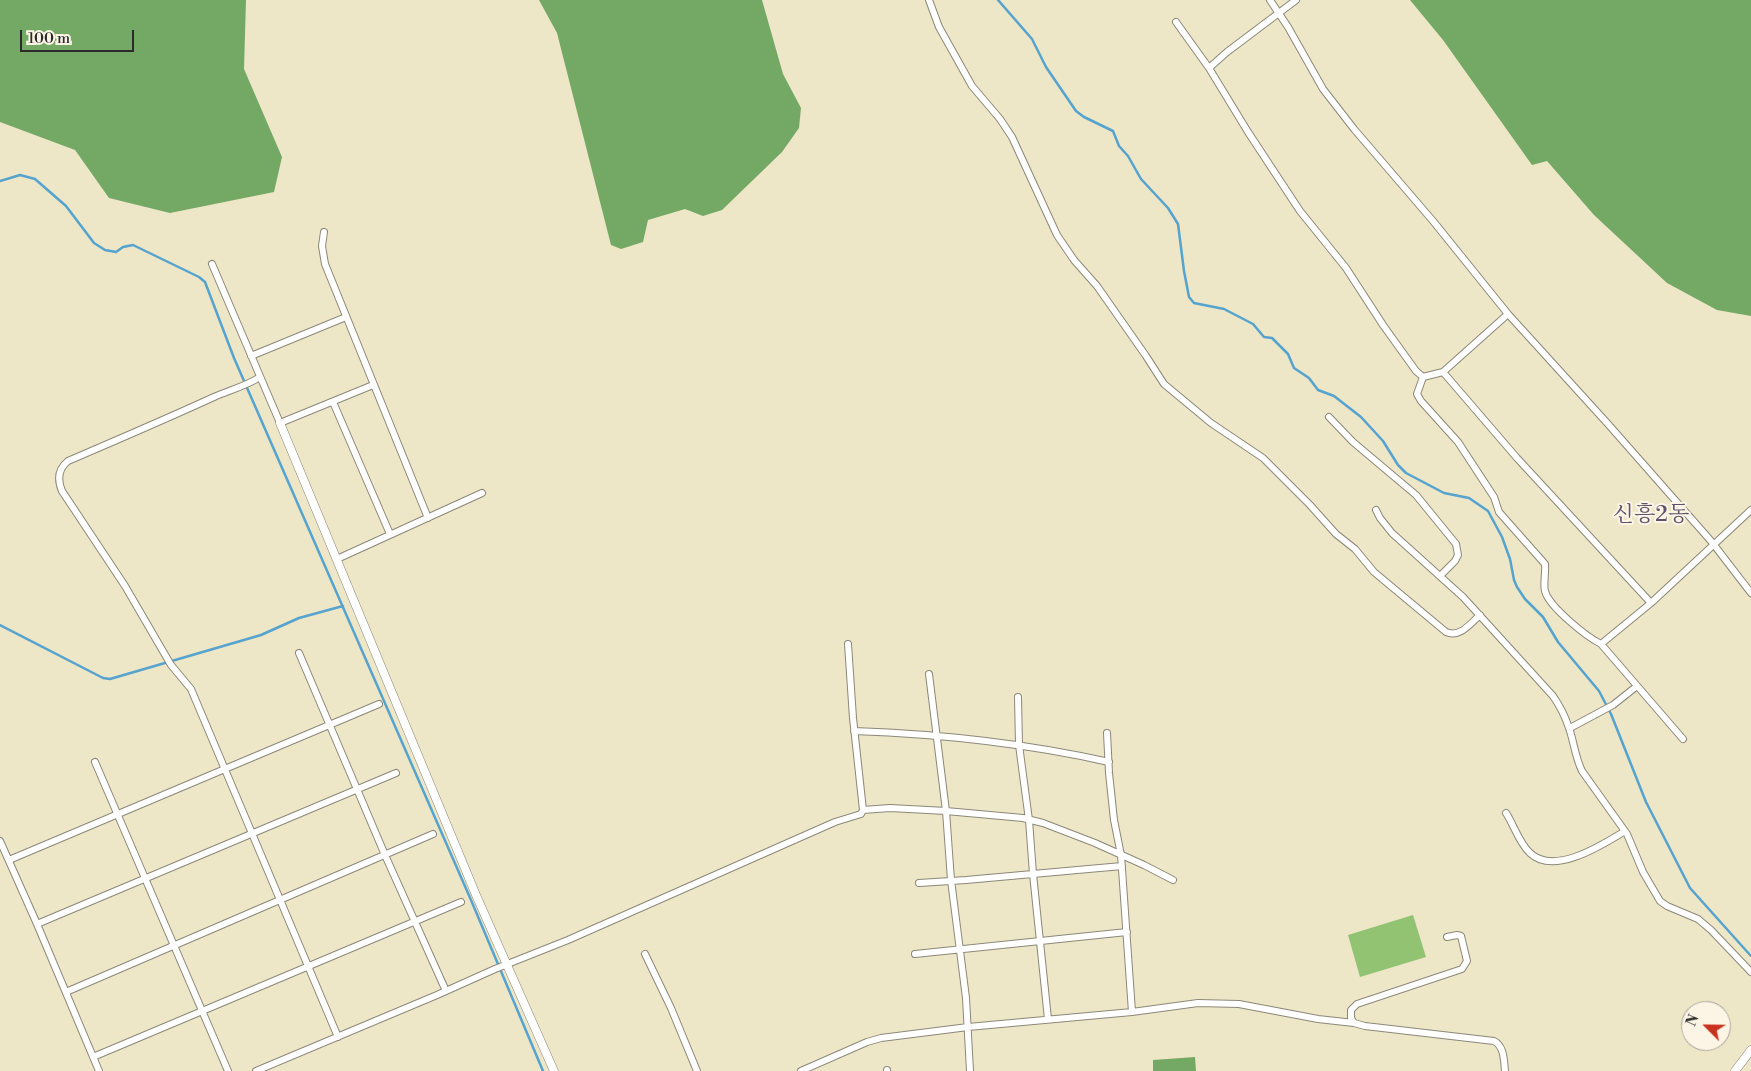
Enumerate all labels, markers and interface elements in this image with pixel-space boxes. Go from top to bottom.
scale bar [22,20,136,52]
text: 100 m [28,29,70,48]
district label: 신흥2동 [1613,503,1689,529]
north arrow [1681,1001,1731,1051]
text: N [1683,1012,1704,1029]

